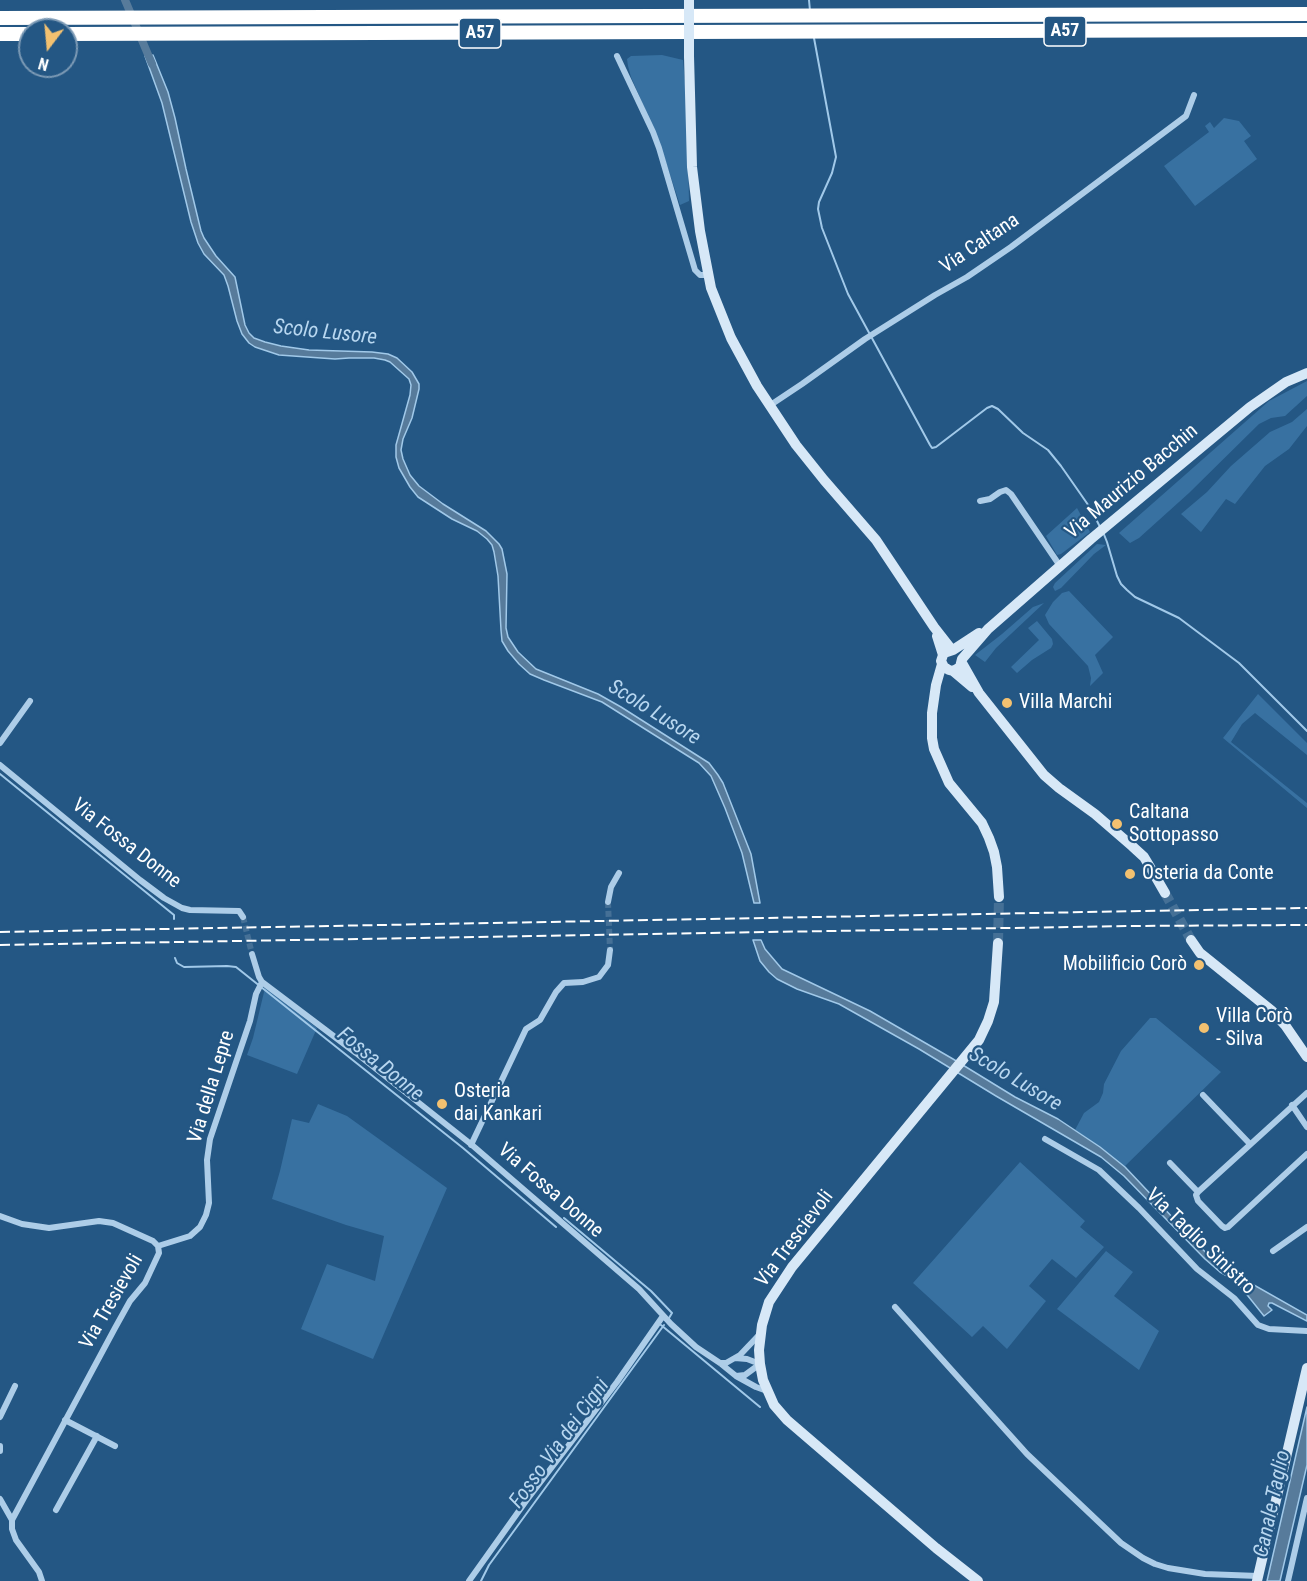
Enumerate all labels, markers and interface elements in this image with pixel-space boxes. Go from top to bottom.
road number: A57 [1044,16,1086,46]
north arrow [18,18,78,78]
road number: A57 [459,18,501,48]
text: N [36,53,51,74]
street label: Via Caltana [936,209,1024,279]
water label: Scolo Lusore [272,315,378,351]
street label: Via Maurizio Bacchin [1061,419,1203,545]
water label: Scolo Lusore [603,675,705,751]
place label: Villa Marchi [1019,691,1112,715]
marker: Villa Marchi [1000,696,1014,710]
street label: Via Fossa Donne [67,794,185,894]
place label: Caltana Sottopasso [1129,801,1219,848]
marker: Caltana Sottopasso [1110,817,1124,831]
place label: Osteria da Conte [1142,862,1274,886]
marker: Osteria da Conte [1123,867,1137,881]
place label: Mobilificio Corò [1063,953,1187,977]
marker: Mobilificio Corò [1192,958,1206,972]
place label: Villa Corò - Silva [1216,1005,1292,1052]
marker: Villa Corò - Silva [1197,1021,1211,1035]
water label: Fossa Donne [332,1022,428,1108]
street label: Via della Lepre [183,1028,241,1146]
water label: Scolo Lusore [964,1042,1066,1118]
place label: Osteria dai Kankari [454,1080,542,1127]
marker: Osteria dai Kankari [435,1097,449,1111]
street label: Via Fossa Donne [492,1139,608,1243]
street label: Via Taglio Sinistro [1140,1184,1260,1300]
street label: Via Trescievoli [751,1186,839,1292]
street label: Via Tresievoli [75,1250,149,1354]
water label: Fosso Via dei Cigni [505,1374,615,1514]
water label: Canale Taglio [1249,1448,1297,1560]

